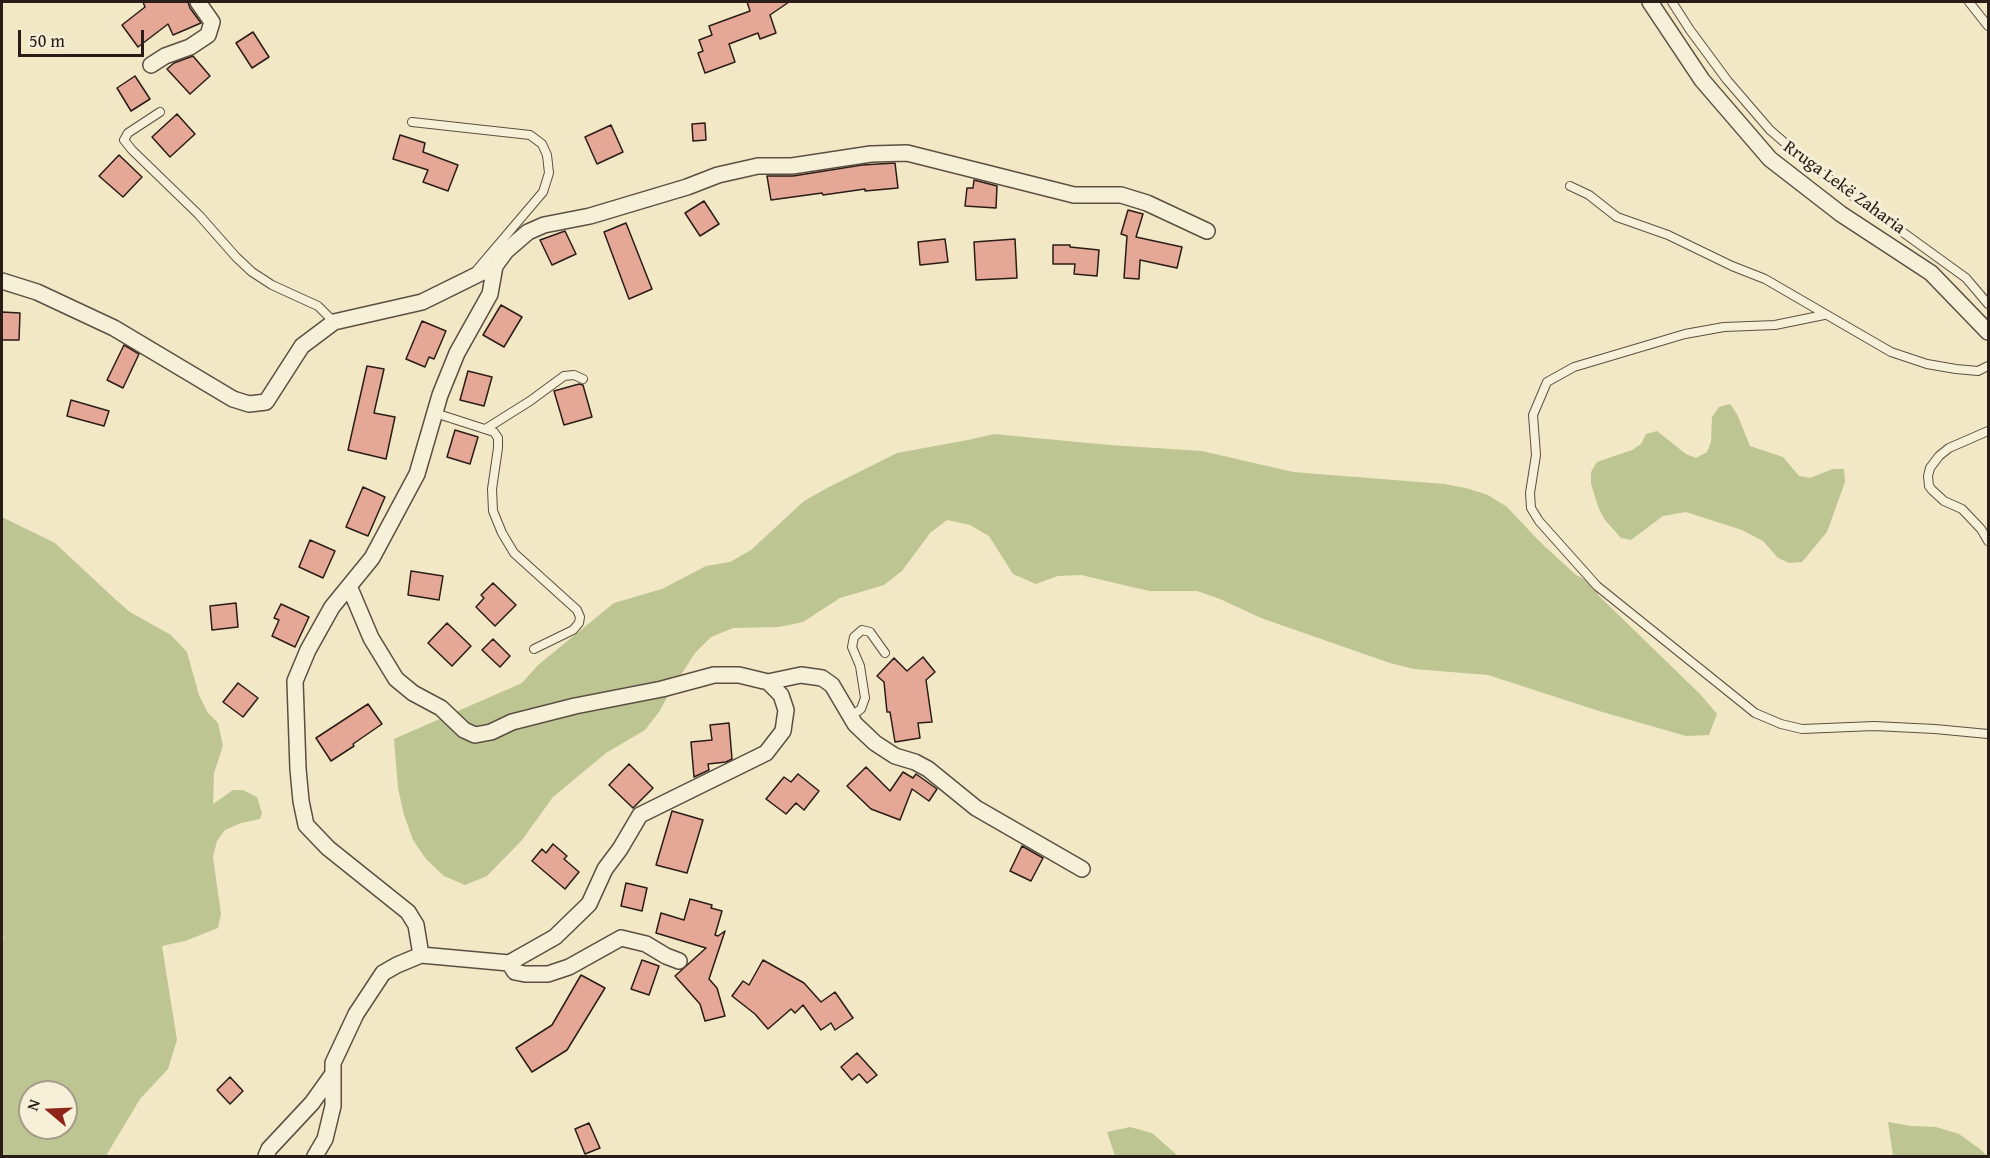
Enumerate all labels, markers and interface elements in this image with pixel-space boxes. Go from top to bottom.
scale bar [21,18,147,56]
text: 50 m [29,27,65,54]
street label: Rruga Lekë Zaharia [1779,137,1909,239]
north arrow [18,1080,78,1140]
text: N [20,1096,46,1114]

